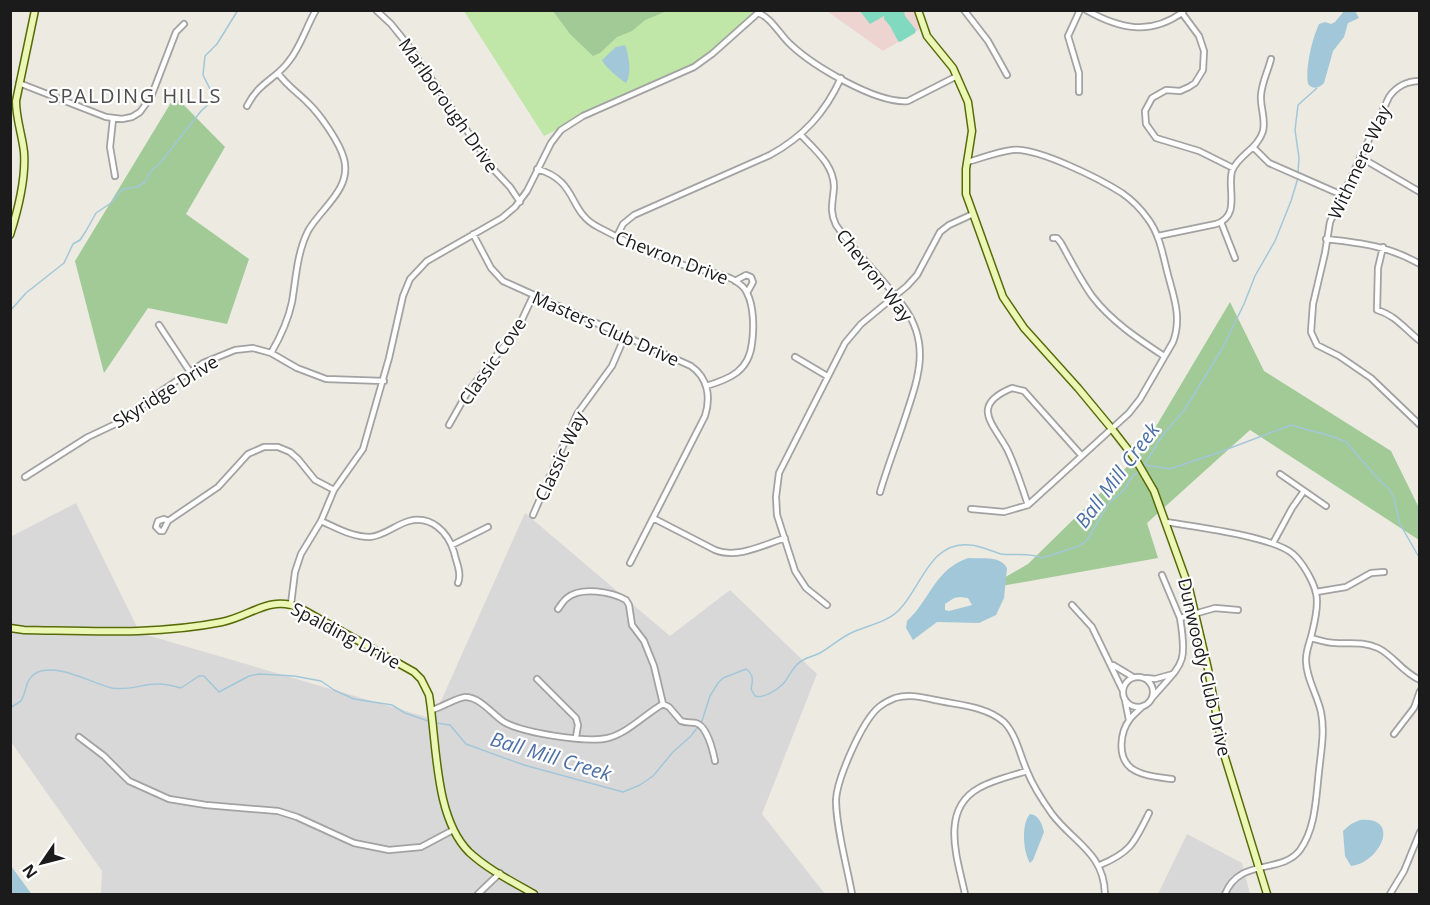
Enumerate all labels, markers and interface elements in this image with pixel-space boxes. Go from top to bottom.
street label: Marlborough Drive [394,33,504,177]
district label: SPALDING HILLS [48,82,222,109]
street label: Withmere Way [1322,100,1396,223]
street label: Chevron Drive [612,224,732,290]
street label: Chevron Way [831,224,919,327]
street label: Masters Club Drive [529,285,683,371]
street label: Classic Cove [453,312,531,410]
street label: Skyridge Drive [108,349,222,433]
street label: Classic Way [529,406,592,505]
water label: Ball Mill Creek [1069,416,1166,533]
street label: Dunwoody Club Drive [1173,576,1237,758]
street label: Spalding Drive [287,596,405,674]
water label: Ball Mill Creek [487,725,616,788]
north arrow [12,833,72,893]
text: N [17,860,42,883]

